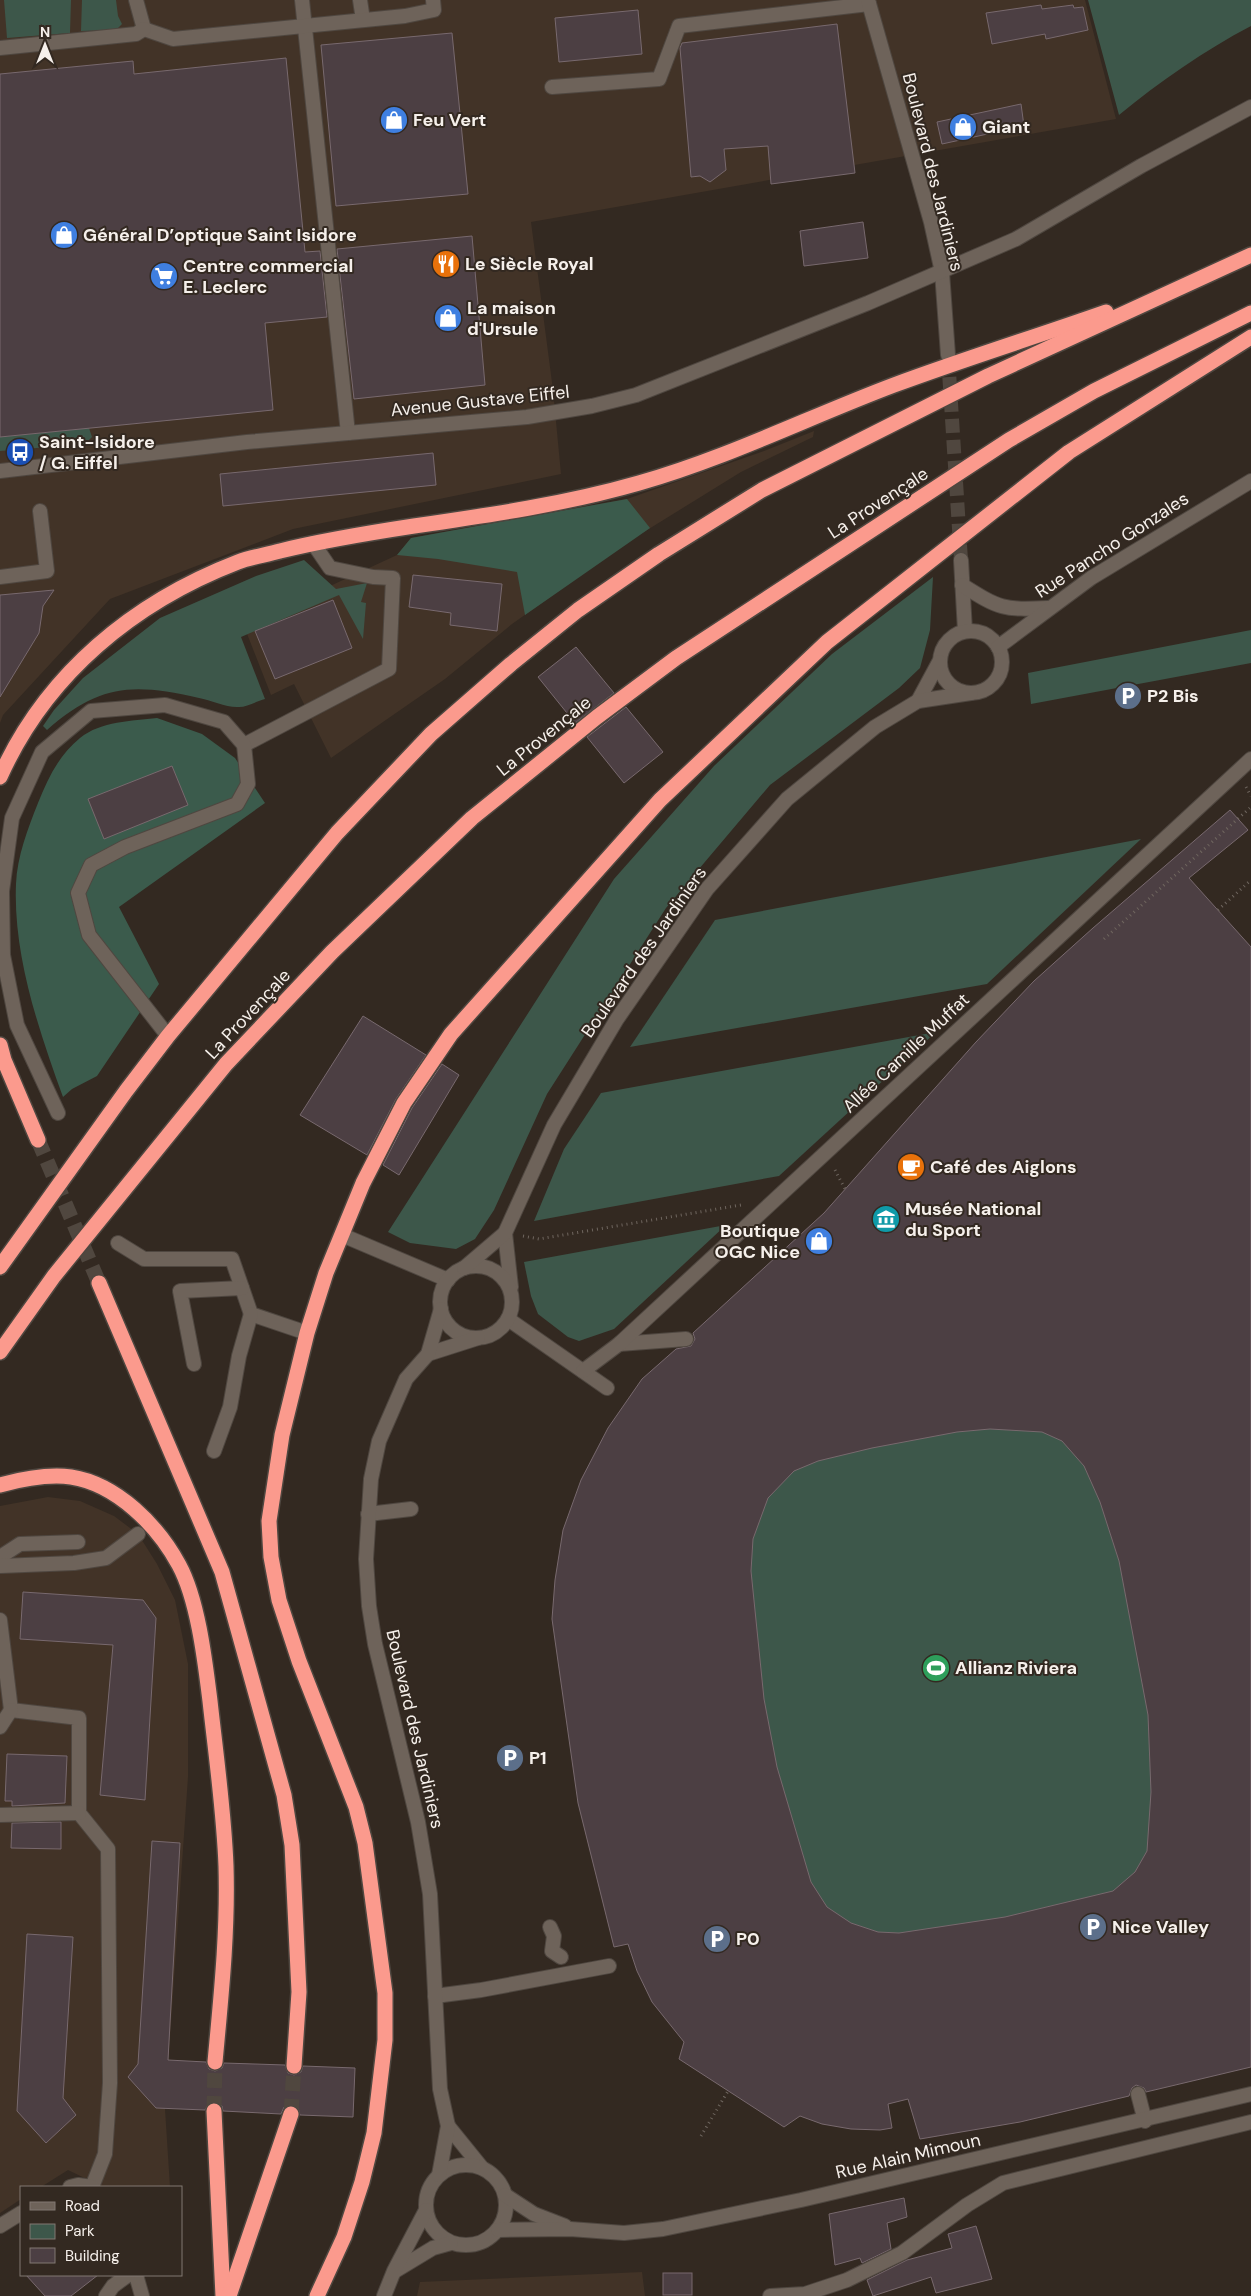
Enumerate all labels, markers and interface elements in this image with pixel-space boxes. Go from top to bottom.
north arrow [20,20,70,70]
text: N [40,23,50,41]
street label: Boulevard des Jardiniers [897,70,969,274]
shop icon: Feu Vert [379,105,409,135]
place label: Feu Vert [413,108,486,132]
shop icon: Giant [948,112,978,142]
place label: Giant [982,115,1030,139]
shop icon: Général D’optique Saint Isidore [49,220,79,250]
place label: Général D’optique Saint Isidore [83,223,357,247]
restaurant icon: Le Siècle Royal [431,249,461,279]
place label: Le Siècle Royal [465,252,594,276]
place label: Centre commercial E. Leclerc [183,254,353,299]
supermarket icon: Centre commercial E. Leclerc [149,261,179,291]
place label: La maison d'Ursule [467,296,556,341]
shop icon: La maison d'Ursule [433,303,463,333]
street label: Avenue Gustave Eiffel [389,380,571,422]
place label: Saint-Isidore / G. Eiffel [39,430,155,475]
bus stop icon: Saint-Isidore / G. Eiffel [5,437,35,467]
street label: La Provençale [823,462,933,544]
street label: Rue Pancho Gonzales [1031,486,1193,604]
parking icon: P2 Bis [1113,681,1143,711]
place label: P2 Bis [1147,684,1199,708]
street label: La Provençale [492,690,596,782]
street label: Boulevard des Jardiniers [576,862,712,1042]
street label: La Provençale [200,964,296,1064]
street label: Allée Camille Muffat [837,988,975,1118]
cafe icon: Café des Aiglons [896,1152,926,1182]
place label: Café des Aiglons [930,1155,1077,1179]
place label: Musée National du Sport [905,1197,1041,1242]
museum icon: Musée National du Sport [871,1204,901,1234]
place label: Boutique OGC Nice [715,1219,800,1264]
shop icon: Boutique OGC Nice [804,1226,834,1256]
street label: Boulevard des Jardiniers [380,1627,450,1831]
sports icon: Allianz Riviera [921,1653,951,1683]
place label: Allianz Riviera [955,1656,1077,1680]
parking icon: P1 [495,1743,525,1773]
place label: P1 [529,1746,547,1770]
parking icon: Nice Valley [1078,1912,1108,1942]
place label: Nice Valley [1112,1915,1209,1939]
parking icon: P0 [702,1924,732,1954]
place label: P0 [736,1927,760,1951]
street label: Rue Alain Mimoun [833,2128,983,2184]
legend [20,2186,182,2276]
text: Road [65,2196,100,2216]
text: Park [65,2221,95,2241]
text: Building [65,2246,120,2266]

